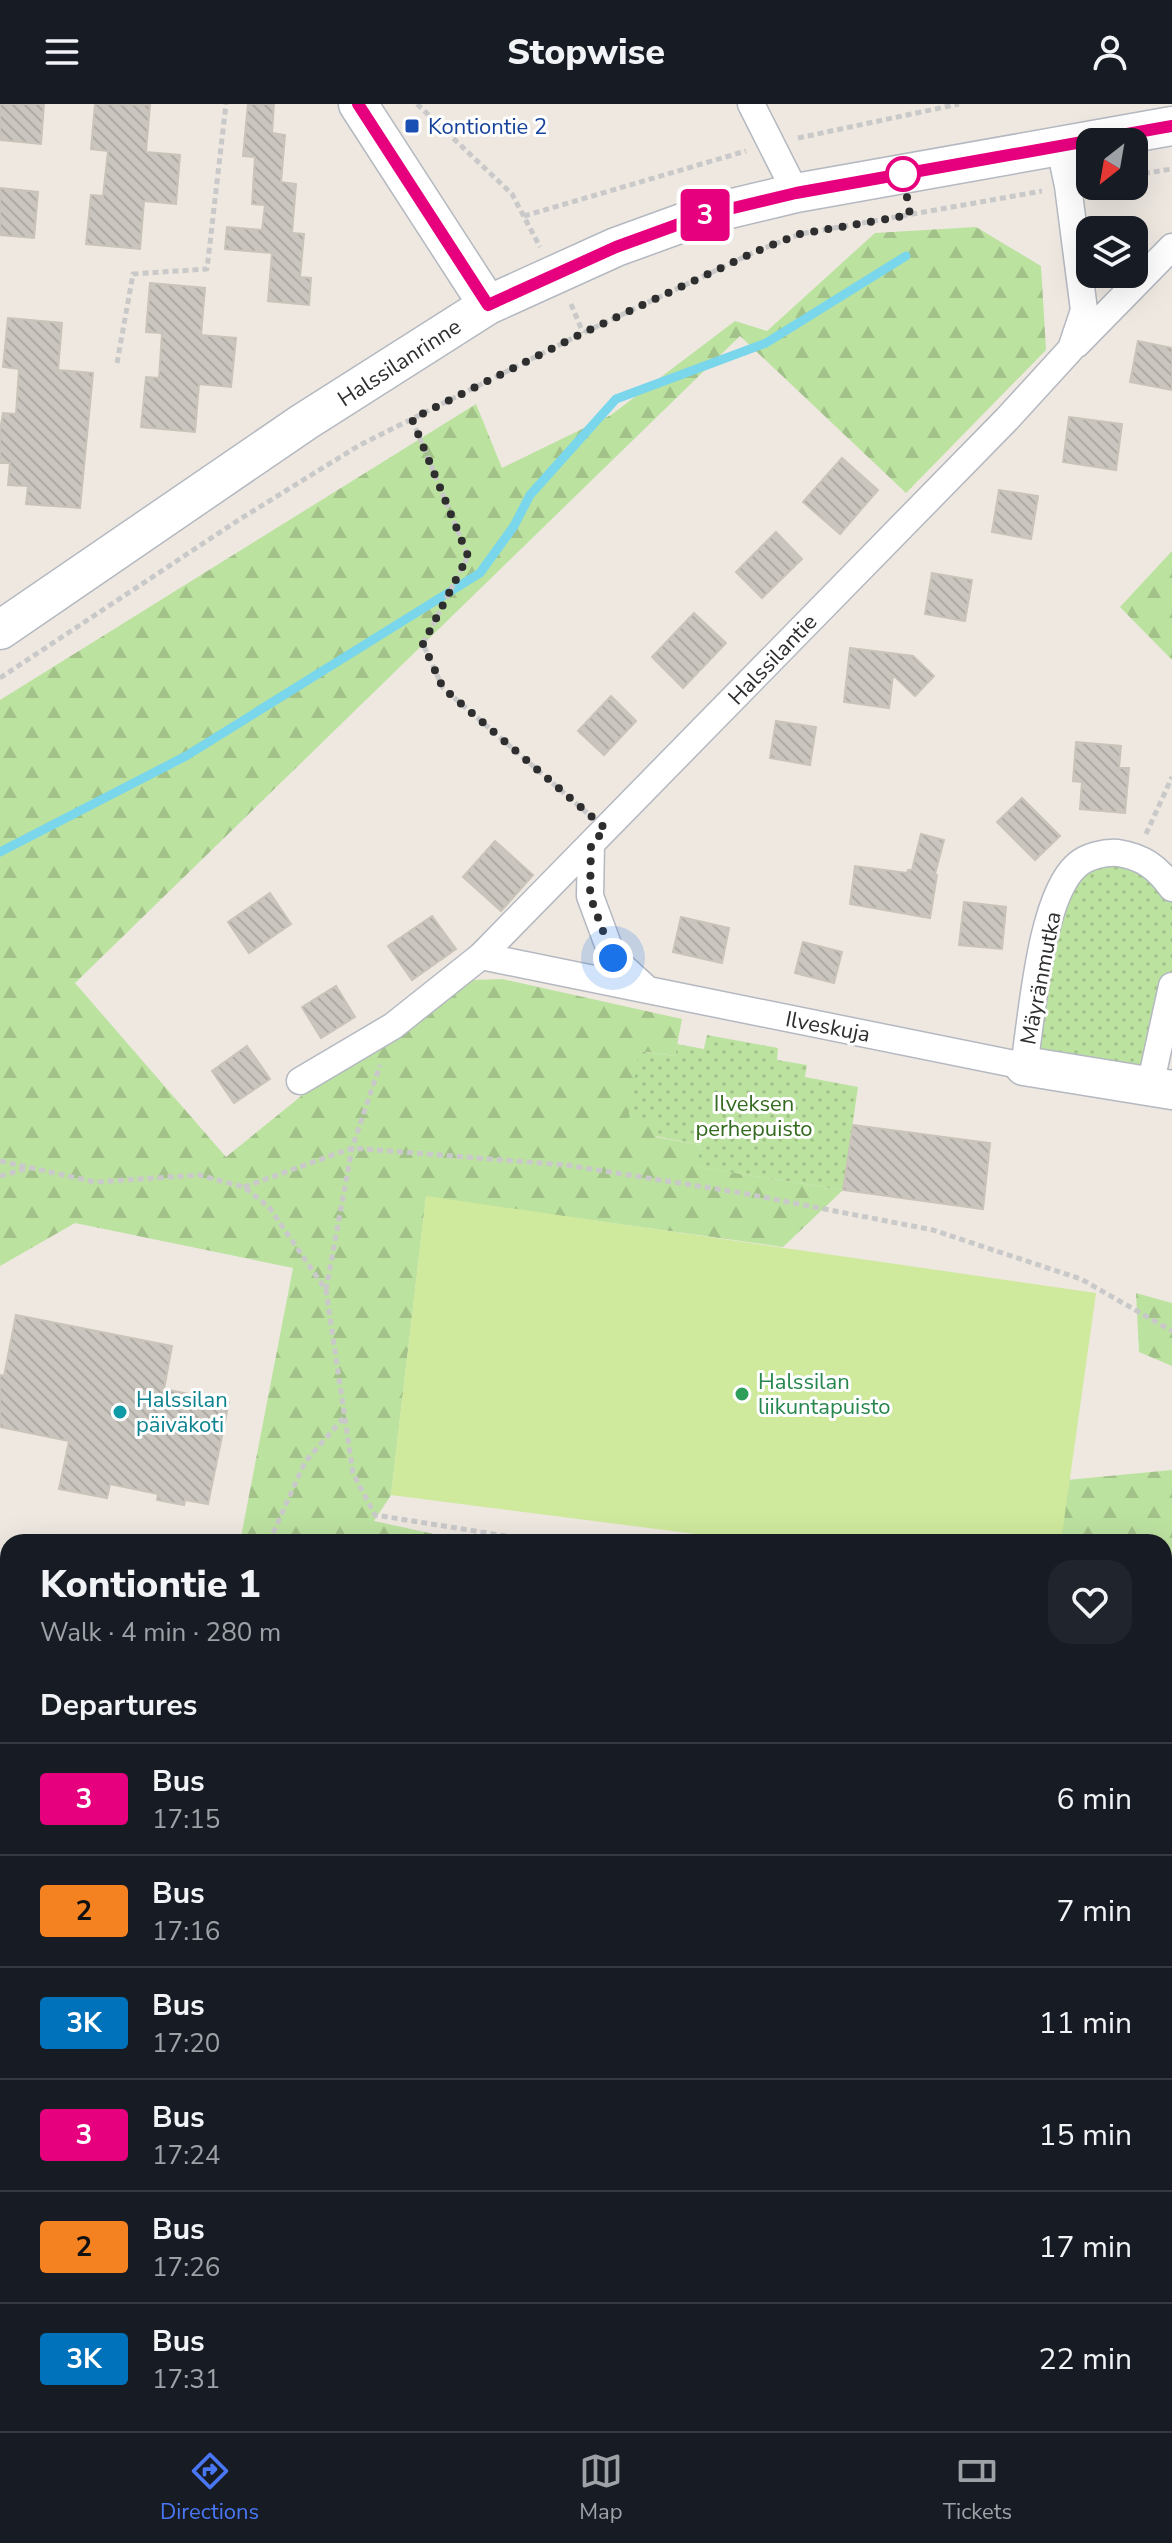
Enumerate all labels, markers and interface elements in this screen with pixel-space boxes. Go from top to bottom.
text: Stopwise [507,28,665,77]
icon: menu [40,30,84,74]
icon: person [1088,30,1132,74]
place label: Kontiontie 2 [428,112,547,142]
marker: Kontiontie 2 [403,117,421,135]
north arrow [1076,128,1148,200]
map controls [1076,128,1148,288]
unlabelled marker [886,157,920,191]
line badge: 3 [679,189,731,241]
text: 3 [697,196,713,234]
button: layers [1076,216,1148,288]
street label: Halssilanrinne [332,312,467,414]
street label: Halssilantie [722,607,824,712]
street label: Mäyränmutka [1013,909,1069,1047]
your location [593,938,633,978]
street label: Ilveskuja [783,1004,873,1050]
park label: Ilveksen perhepuisto [695,1089,813,1144]
place label: Halssilan liikuntapuisto [758,1367,891,1422]
place label: Halssilan päiväkoti [136,1385,228,1440]
marker: Halssilan liikuntapuisto [733,1385,751,1403]
marker: Halssilan päiväkoti [111,1403,129,1421]
text: Kontiontie 1 [40,1559,261,1610]
button: heart [1048,1560,1132,1644]
text: Walk · 4 min · 280 m [40,1615,281,1650]
text: Departures [40,1685,197,1726]
text: Bus [152,1761,205,1802]
text: 6 min [1057,1779,1132,1820]
text: 3 [76,1780,92,1818]
text: 17:15 [152,1802,220,1837]
text: Bus [152,1873,205,1914]
text: 7 min [1057,1891,1132,1932]
text: 2 [76,1892,92,1930]
text: 17:16 [152,1914,220,1949]
text: Bus [152,1985,205,2026]
text: 11 min [1039,2003,1132,2044]
text: 3K [66,2004,102,2042]
text: 17:20 [152,2026,220,2061]
text: Bus [152,2097,205,2138]
text: 15 min [1039,2115,1132,2156]
text: 3 [76,2116,92,2154]
text: 17:24 [152,2138,220,2173]
text: Bus [152,2209,205,2250]
text: 17 min [1039,2227,1132,2268]
text: 2 [76,2228,92,2266]
text: 17:26 [152,2250,220,2285]
text: Bus [152,2321,205,2362]
text: 22 min [1039,2339,1132,2380]
text: 3K [66,2340,102,2378]
text: 17:31 [152,2362,220,2397]
tab: Directions [160,2449,259,2527]
tab: Map [579,2449,623,2527]
tab: Tickets [943,2449,1012,2527]

